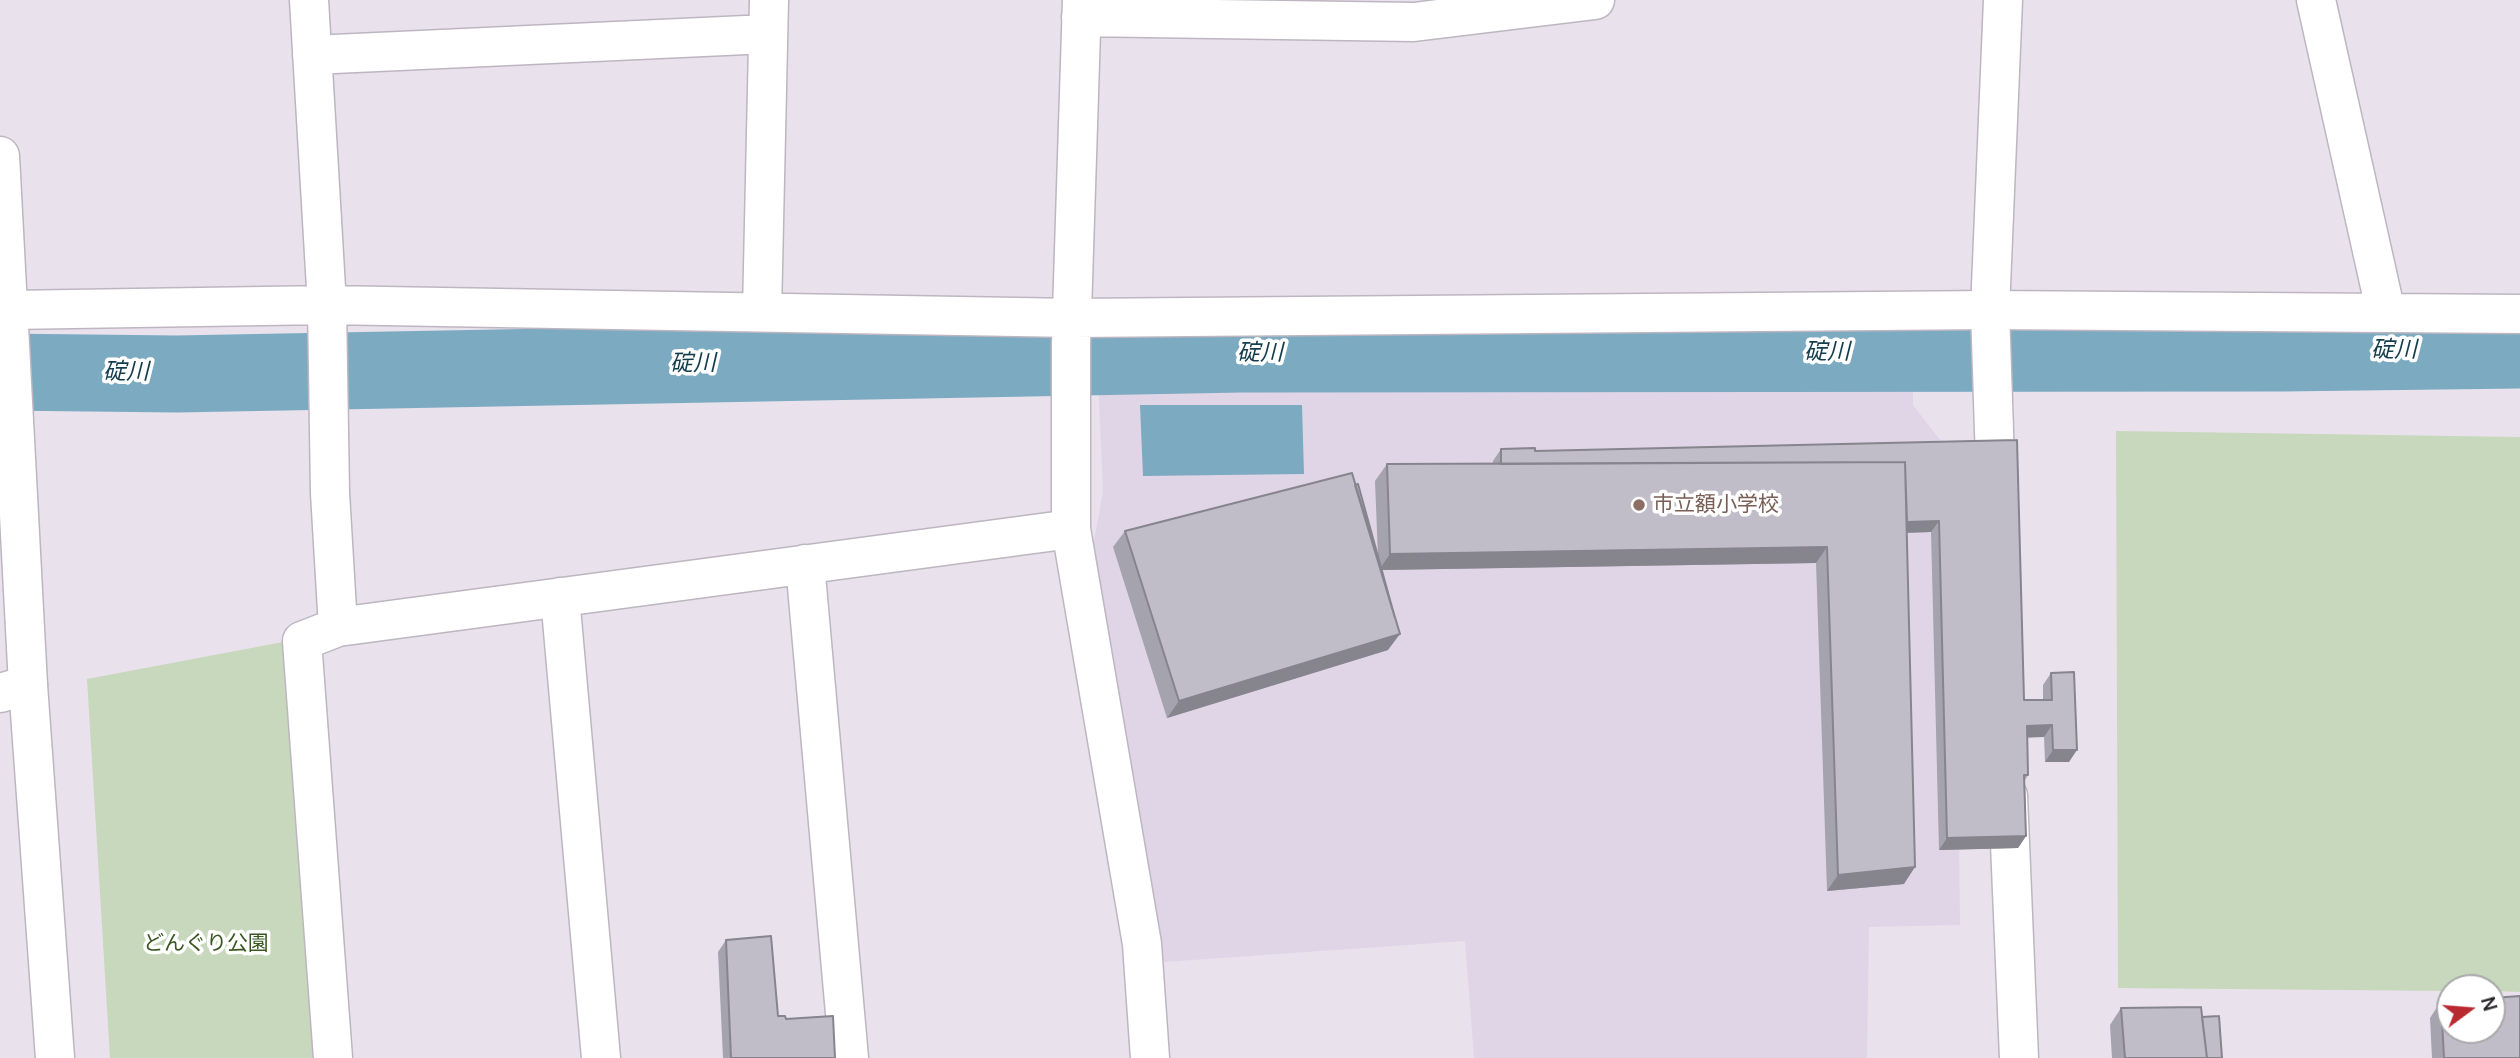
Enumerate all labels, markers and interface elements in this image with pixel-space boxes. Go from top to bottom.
water label: 碇川 [2371,337,2417,365]
water label: 碇川 [1804,339,1850,367]
water label: 碇川 [1237,340,1283,368]
water label: 碇川 [670,350,716,378]
water label: 碇川 [103,359,149,387]
place label: 市立額小学校 [1653,492,1779,518]
marker: 市立額小学校 [1631,497,1647,513]
park label: どんぐり公園 [143,931,269,957]
north arrow [2436,974,2506,1044]
text: N [2475,994,2504,1014]

